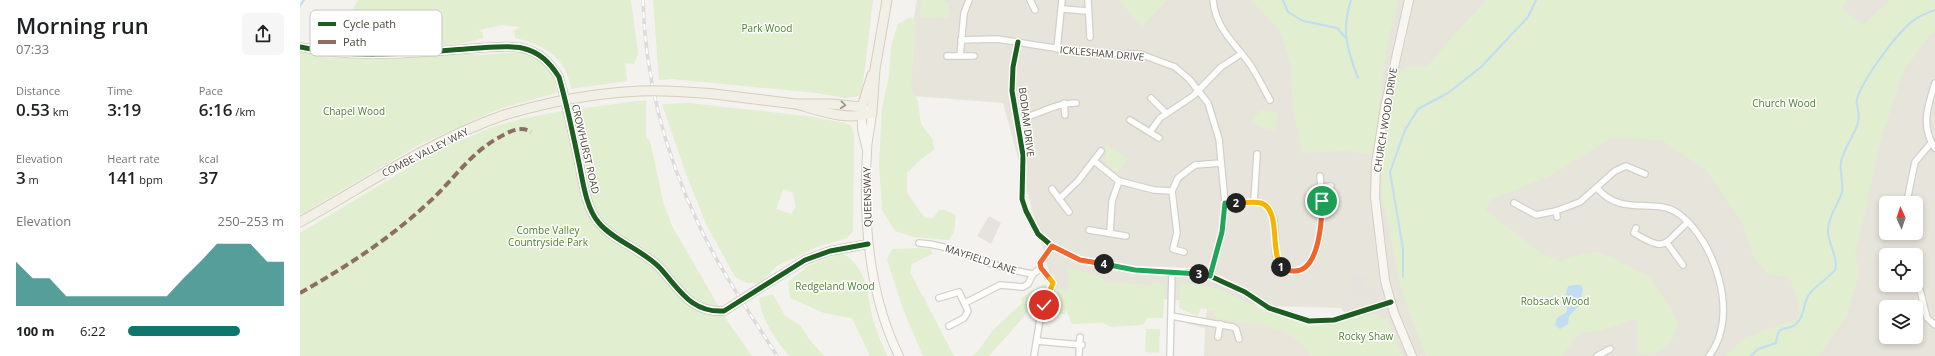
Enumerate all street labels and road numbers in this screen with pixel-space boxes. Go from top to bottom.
street label: ICKLESHAM DRIVE [1059,42,1145,64]
street label: CHURCH WOOD DRIVE [1370,67,1400,173]
street label: BODIAM DRIVE [1016,86,1038,158]
street label: CROWHURST ROAD [569,103,603,195]
street label: COMBE VALLEY WAY [379,124,471,180]
street label: QUEENSWAY [859,166,875,227]
street label: MAYFIELD LANE [944,241,1018,277]

